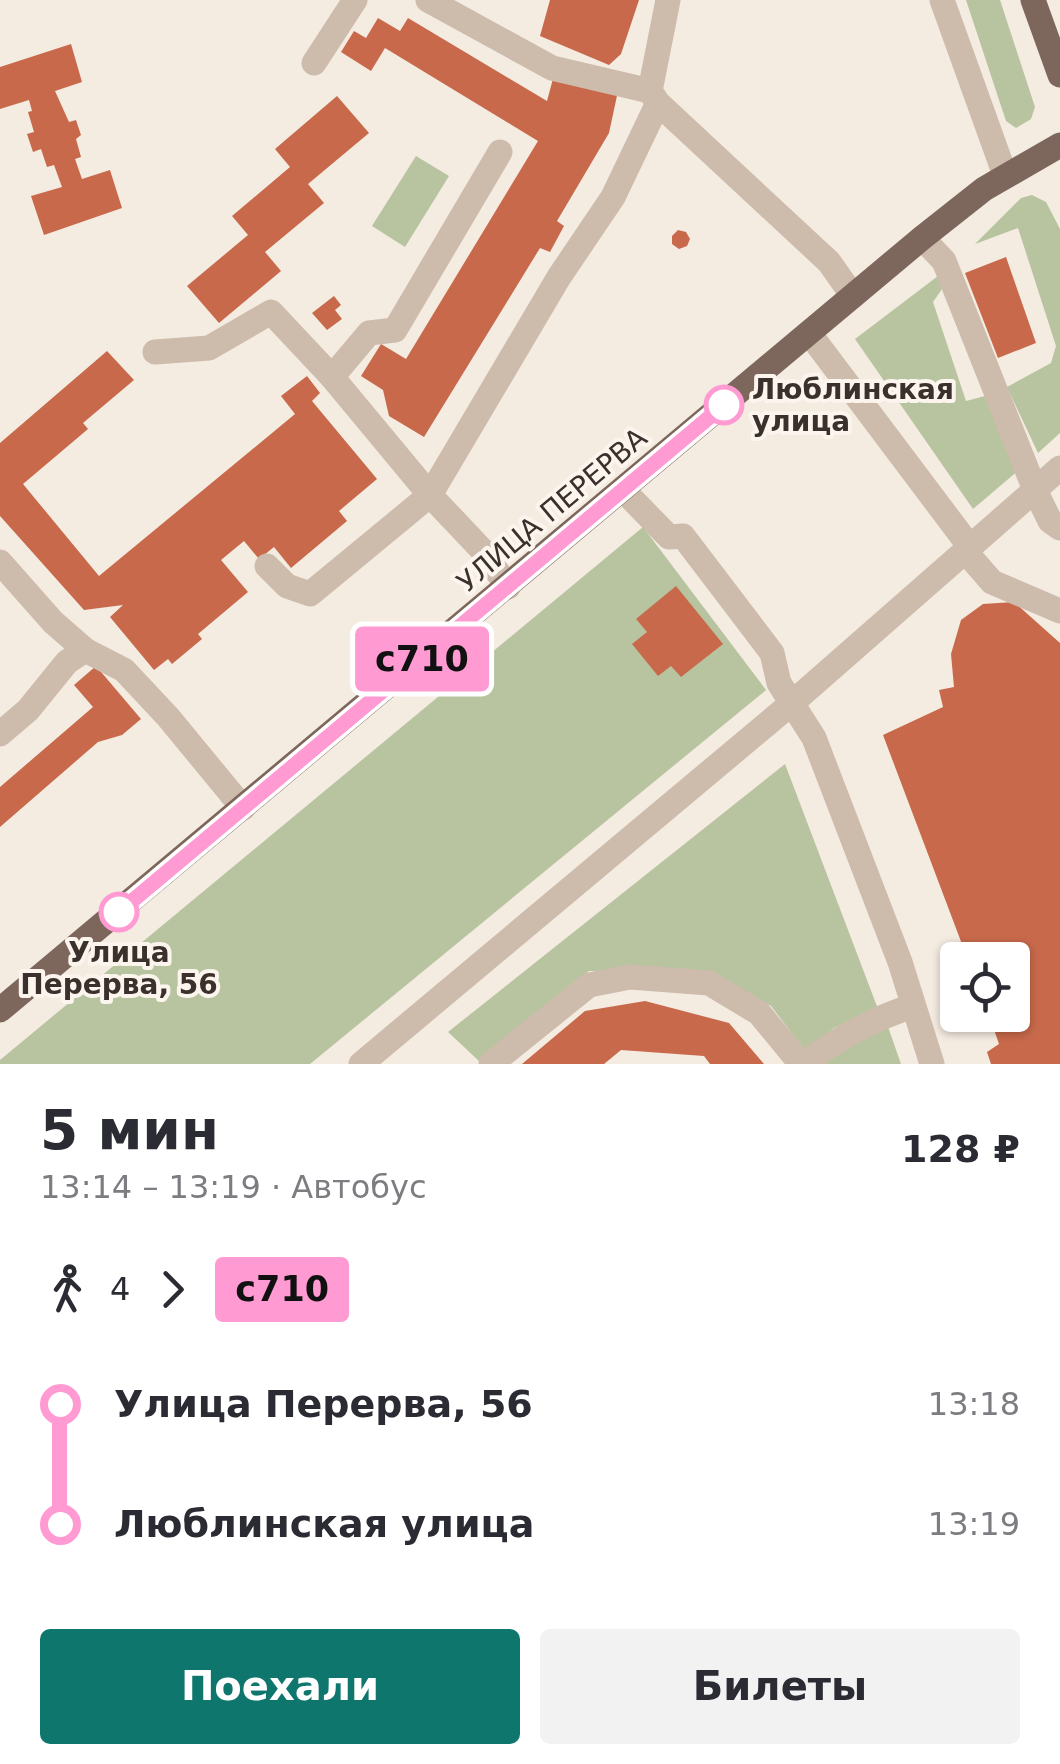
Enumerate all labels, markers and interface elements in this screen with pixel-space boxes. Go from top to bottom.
place label: Люблинская улица [752,373,954,438]
marker: Люблинская улица [705,386,743,424]
street label: УЛИЦА ПЕРЕРВА [450,421,654,599]
line badge: с710 [352,626,492,692]
text: с710 [375,639,469,679]
marker: Улица Перерва, 56 [100,893,138,931]
place label: Улица Перерва, 56 [20,936,218,1001]
map controls [940,942,1030,1032]
button: locate [940,942,1030,1032]
text: 5 мин [40,1098,219,1162]
text: 128 ₽ [901,1127,1020,1171]
text: 13:14 – 13:19 · Автобус [40,1168,427,1206]
icon: walk [40,1262,95,1317]
icon: forward [145,1262,200,1317]
text: с710 [235,1269,329,1309]
text: 4 [110,1270,130,1308]
text: Улица Перерва, 56 [114,1382,533,1426]
text: 13:18 [928,1385,1020,1423]
text: Люблинская улица [114,1502,534,1546]
text: 13:19 [928,1505,1020,1543]
button: Поехали [40,1629,520,1744]
button: Билеты [540,1629,1020,1744]

